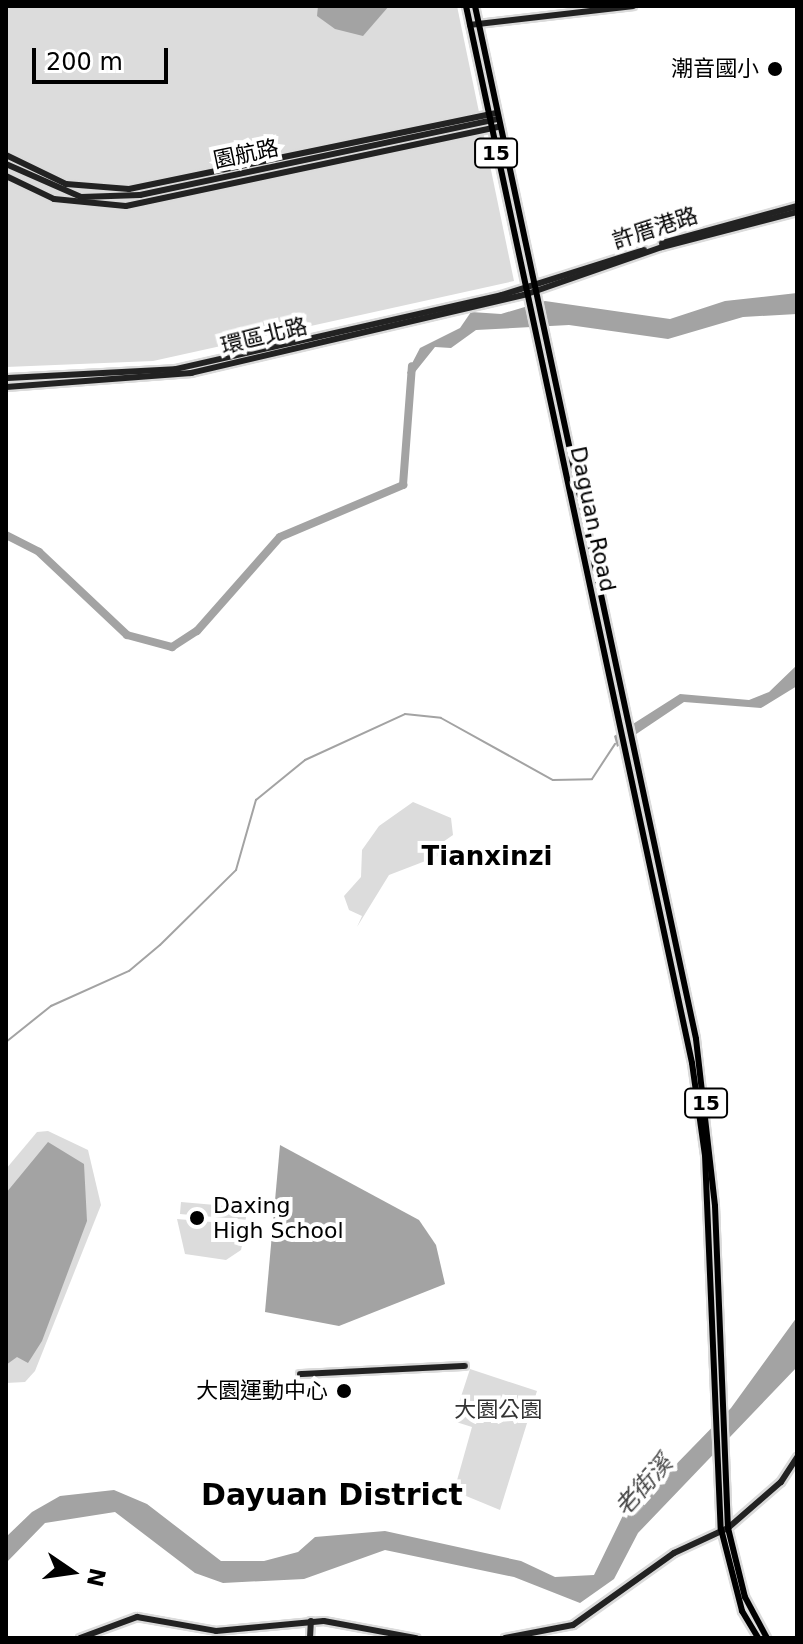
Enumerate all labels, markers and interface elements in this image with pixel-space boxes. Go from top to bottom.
scale bar [36,32,172,82]
text: 200 m [46,48,123,76]
place label: 潮音國小 [671,56,759,82]
marker: 潮音國小 [766,60,784,78]
street label: 園航路 [211,134,281,174]
road number: 15 [474,137,518,169]
street label: 許厝港路 [609,202,701,254]
street label: 環區北路 [218,313,310,359]
street label: Daguan Road [565,444,621,594]
district label: Tianxinzi [422,841,552,873]
road number: 15 [684,1087,728,1119]
place label: Daxing High School [213,1192,344,1244]
marker: Daxing High School [188,1209,206,1227]
place label: 大園運動中心 [196,1378,328,1404]
marker: 大園運動中心 [335,1382,353,1400]
park label: 大園公園 [454,1397,542,1423]
water label: 老街溪 [609,1450,679,1522]
district label: Dayuan District [201,1477,463,1513]
north arrow [32,1532,112,1612]
text: N [82,1566,110,1589]

